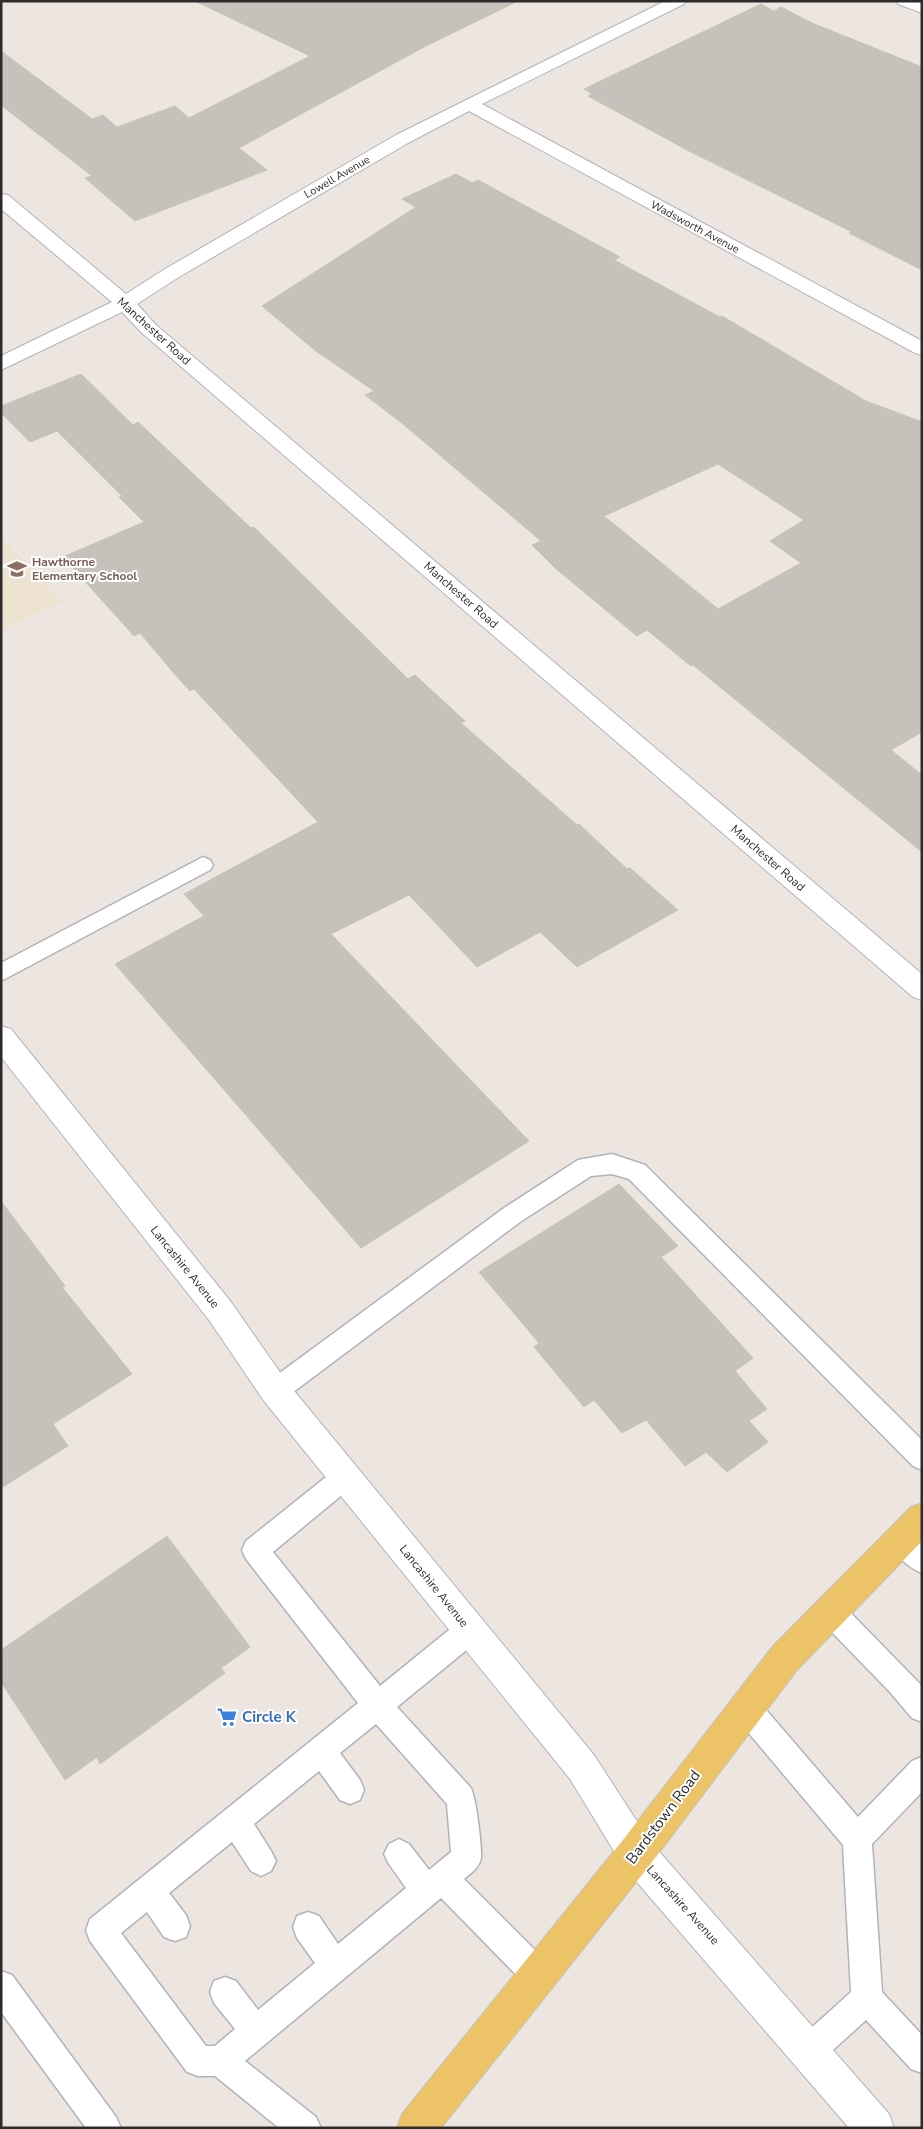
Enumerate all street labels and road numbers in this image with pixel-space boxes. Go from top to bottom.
street label: Lowell Avenue [301,152,373,202]
street label: Wadsworth Avenue [648,197,742,257]
street label: Manchester Road [114,294,194,368]
street label: Manchester Road [420,558,502,632]
street label: Manchester Road [727,821,809,895]
street label: Lancashire Avenue [147,1223,223,1311]
street label: Lancashire Avenue [396,1542,472,1630]
street label: Bardstown Road [621,1766,705,1868]
street label: Lancashire Avenue [643,1862,723,1948]

